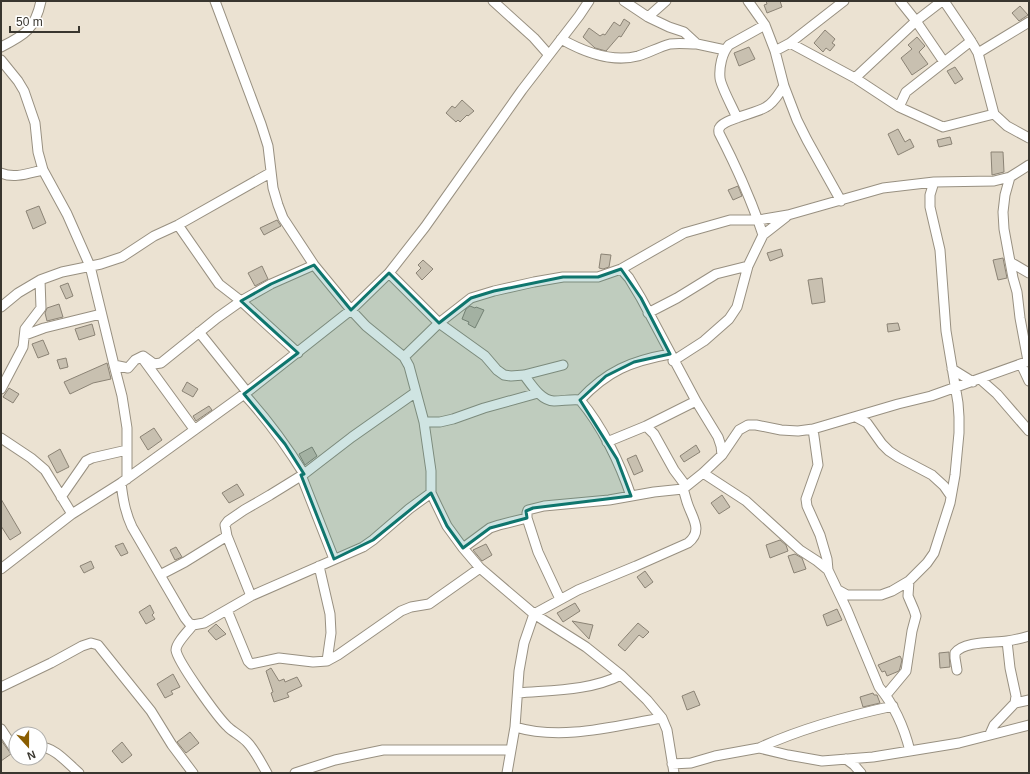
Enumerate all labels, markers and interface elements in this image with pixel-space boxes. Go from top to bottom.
scale bar [10,8,79,34]
text: 50 m [16,15,43,29]
north arrow [8,726,48,766]
text: N [26,748,37,762]

